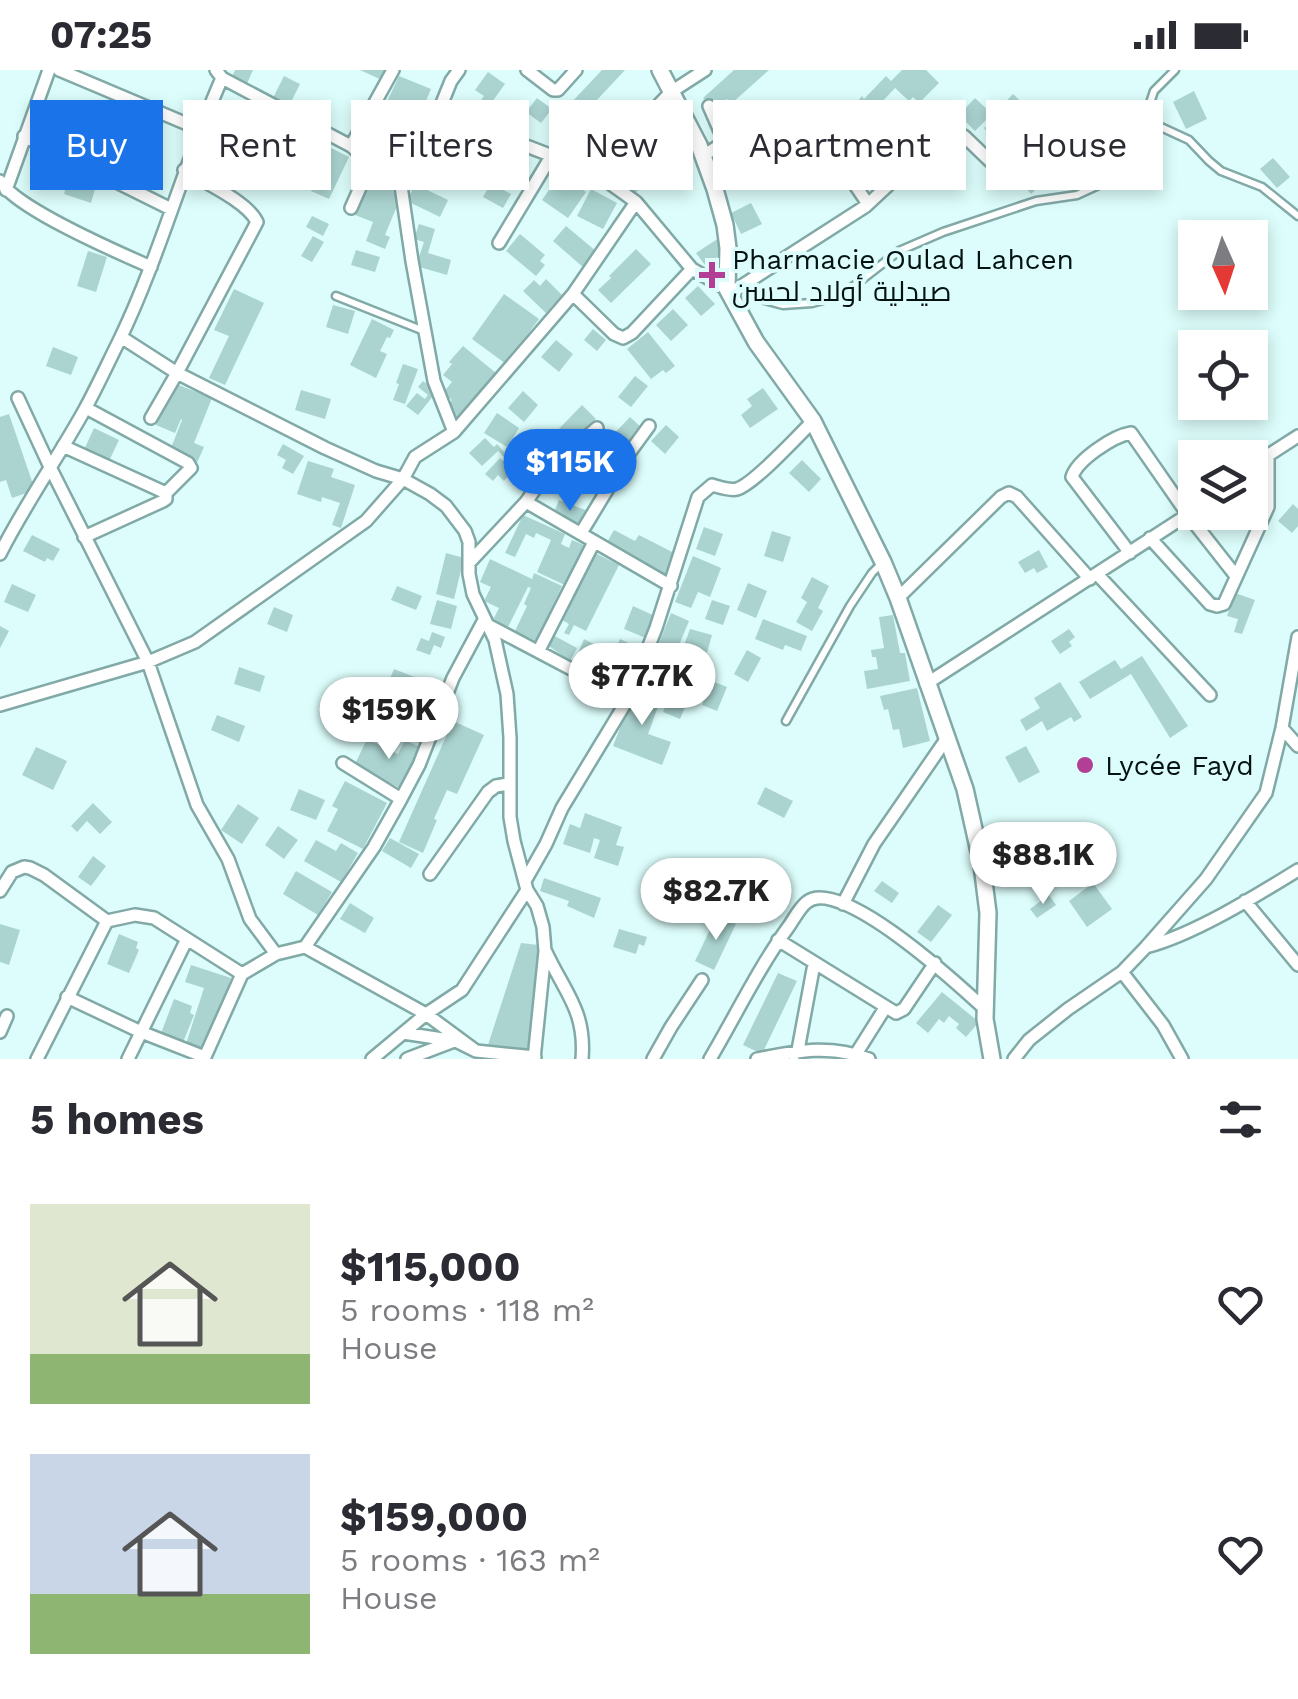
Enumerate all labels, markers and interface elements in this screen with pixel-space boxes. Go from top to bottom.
text: 07:25 [50,13,152,57]
chip: Buy [30,100,163,190]
chip: Rent [183,100,331,190]
chip: Filters [351,100,529,190]
chip: New [549,100,693,190]
chip: Apartment [713,100,966,190]
chip: House [986,100,1163,190]
north arrow [1178,220,1268,310]
map controls [1178,220,1268,530]
place label: Pharmacie Oulad Lahcen صيدلية أولاد لحسن [732,243,1074,308]
marker: Pharmacie Oulad Lahcen صيدلية أولاد لحسن [701,264,723,286]
button: locate [1178,330,1268,420]
pin: $115K [500,429,640,514]
button: layers [1178,440,1268,530]
text: $115K [526,442,614,480]
pin: $77.7K [561,643,723,728]
text: $77.7K [591,656,693,694]
pin: $159K [319,677,459,762]
text: $159K [342,690,436,728]
place label: Lycée Fayd [1105,749,1254,782]
marker: Lycée Fayd [1074,754,1096,776]
pin: $88.1K [962,822,1124,907]
text: $88.1K [992,835,1094,873]
pin: $82.7K [635,858,797,943]
text: $82.7K [663,871,769,909]
icon: filters [1213,1092,1268,1147]
text: 5 homes [30,1095,204,1144]
text: $115,000 [340,1242,521,1291]
icon: home [110,1244,230,1364]
icon: heart [1213,1277,1268,1332]
text: 5 rooms · 118 m² [340,1291,594,1329]
text: House [340,1329,438,1367]
text: $159,000 [340,1492,528,1541]
icon: home [110,1494,230,1614]
icon: heart [1213,1527,1268,1582]
text: 5 rooms · 163 m² [340,1541,600,1579]
text: House [340,1579,438,1617]

